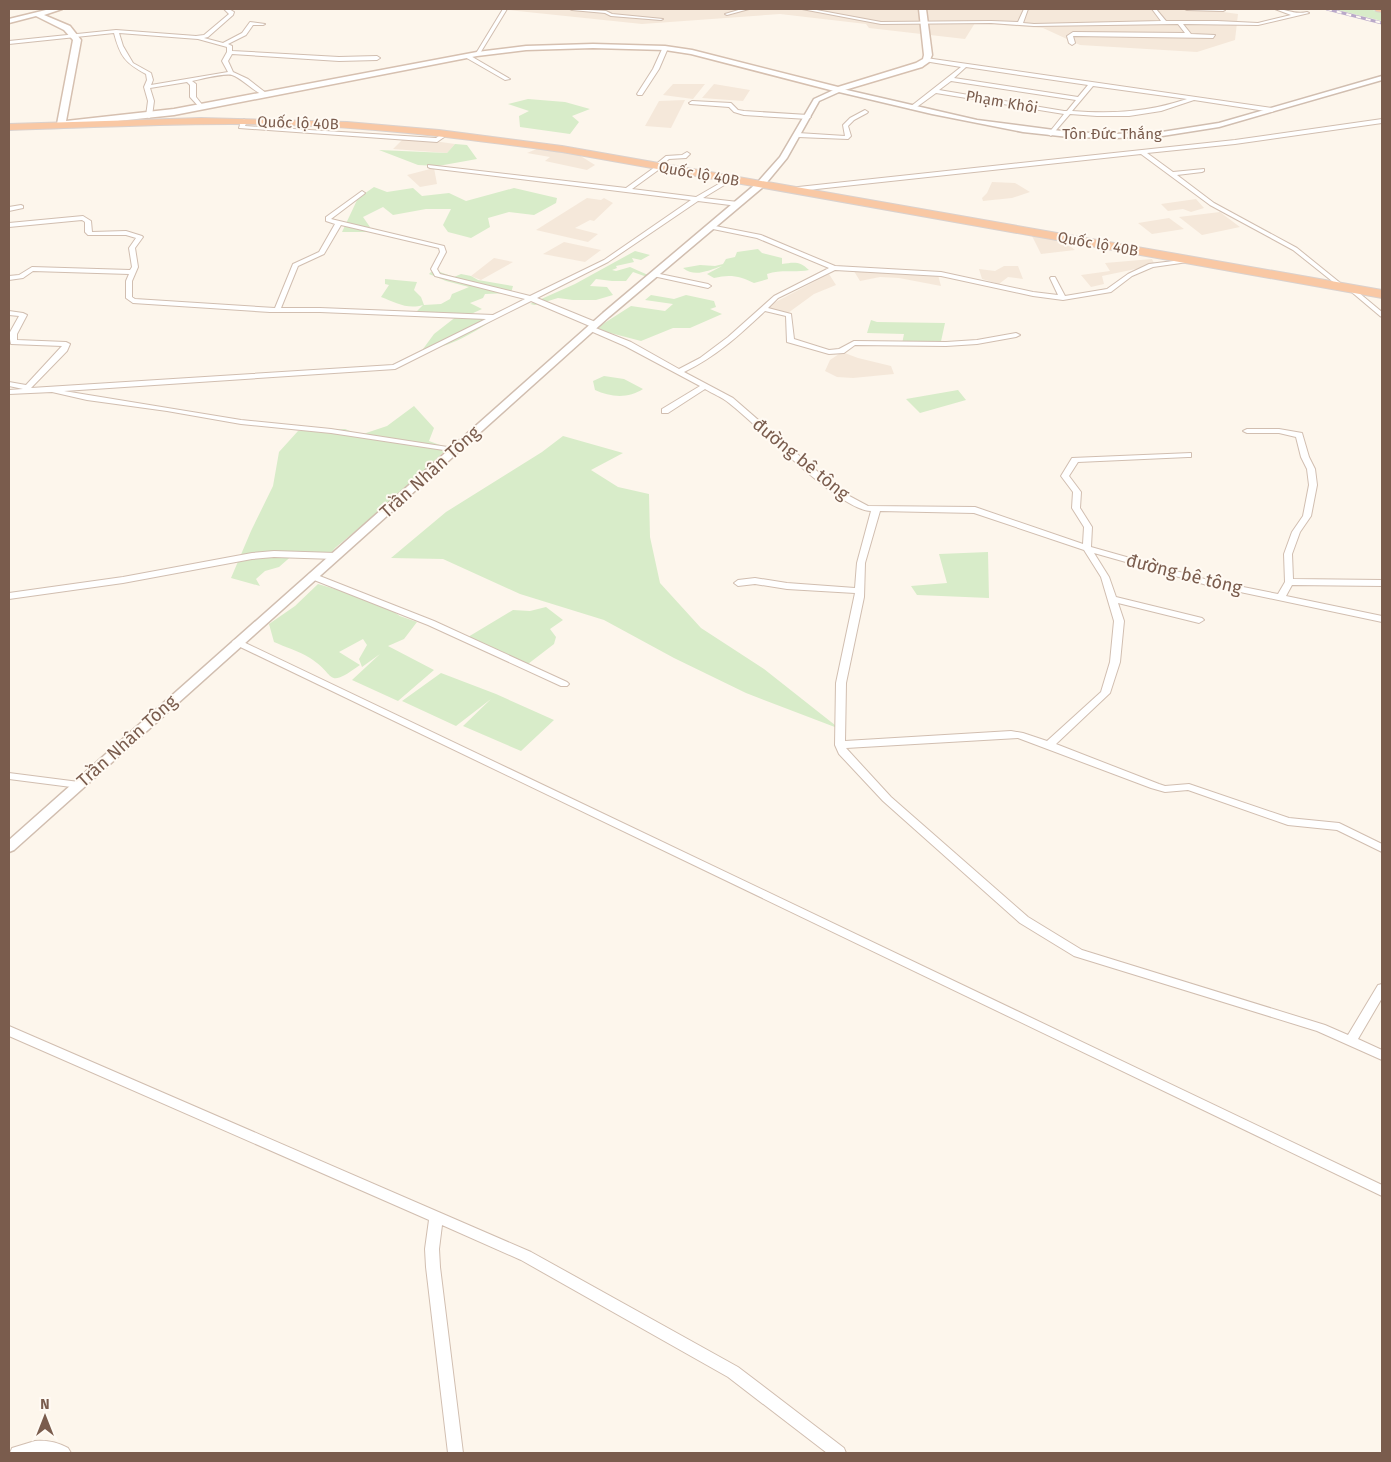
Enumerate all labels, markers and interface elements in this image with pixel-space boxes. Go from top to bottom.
street label: Phạm Khôi [965,87,1039,117]
street label: Quốc lộ 40B [257,113,339,133]
street label: Tôn Đức Thắng [1062,125,1162,143]
street label: Quốc lộ 40B [657,158,741,190]
street label: Quốc lộ 40B [1056,228,1140,260]
street label: đường bê tông [748,413,855,505]
street label: Trần Nhân Tông [375,421,485,523]
street label: đường bê tông [1124,549,1245,599]
street label: Trần Nhân Tông [72,690,182,792]
north arrow [20,1392,70,1442]
text: N [40,1396,50,1413]

